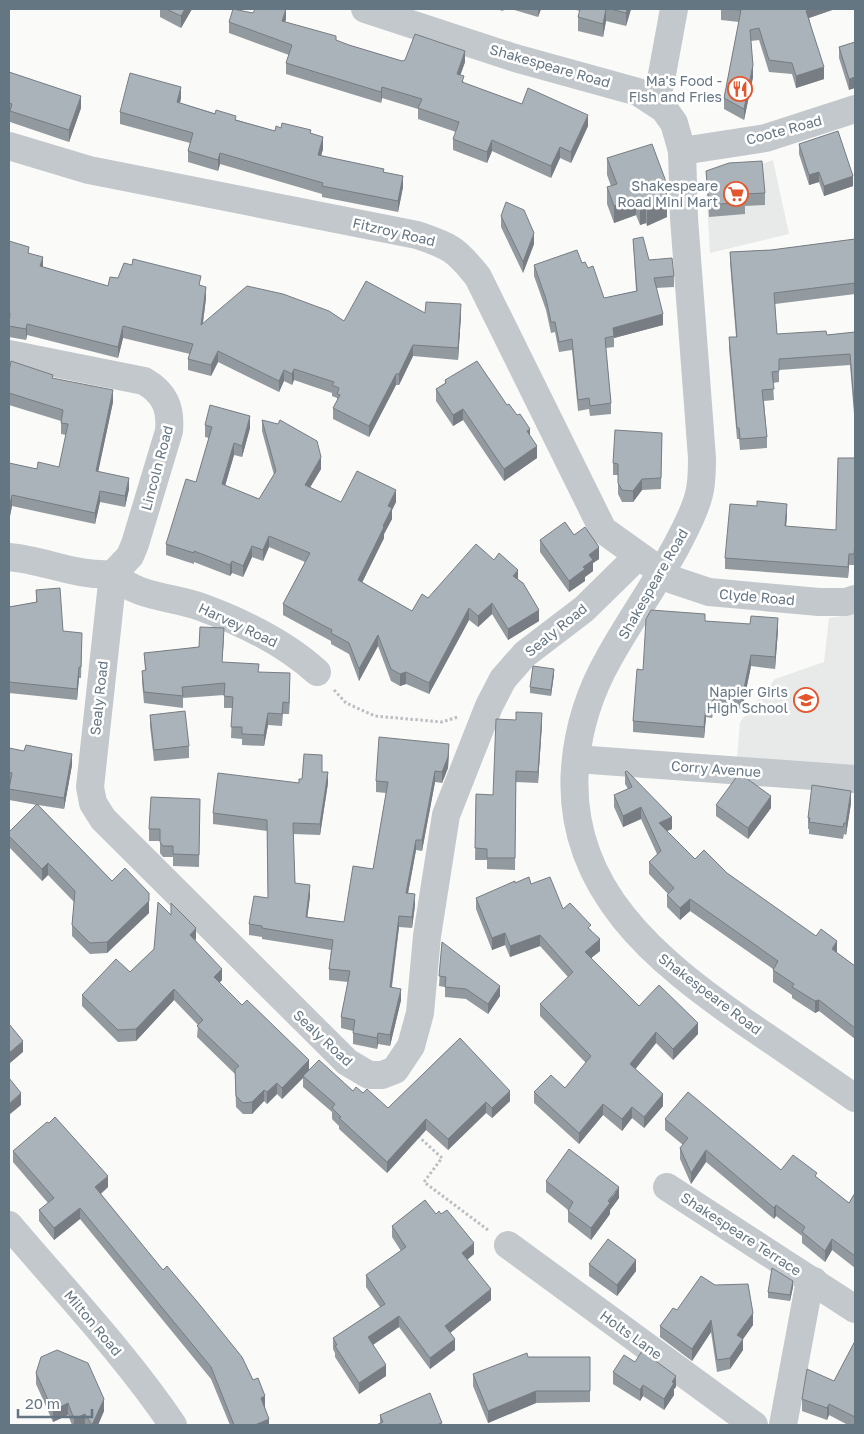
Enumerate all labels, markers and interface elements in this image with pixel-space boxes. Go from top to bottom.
street label: Shakespeare Road [488,40,612,91]
place label: Ma's Food - Fish and Fries [629,72,722,105]
restaurant icon: Ma's Food - Fish and Fries [727,76,753,102]
street label: Coote Road [744,111,824,148]
place label: Shakespeare Road Mini Mart [617,177,718,210]
supermarket icon: Shakespeare Road Mini Mart [723,181,749,207]
street label: Fitzroy Road [351,214,437,249]
street label: Lincoln Road [137,424,176,512]
street label: Shakespeare Road [614,526,691,642]
street label: Clyde Road [719,585,796,608]
street label: Harvey Road [196,599,281,650]
street label: Sealy Road [521,599,590,660]
street label: Sealy Road [86,660,111,736]
place label: Napier Girls High School [706,683,788,716]
school or university icon: Napier Girls High School [793,687,819,713]
street label: Corry Avenue [671,757,762,780]
street label: Shakespeare Road [655,949,765,1038]
street label: Sealy Road [290,1006,357,1069]
street label: Shakespeare Terrace [678,1188,805,1279]
street label: Milton Road [61,1286,126,1359]
street label: Holts Lane [597,1306,666,1363]
scale bar [18,1386,91,1418]
text: 20 m [25,1394,60,1412]

